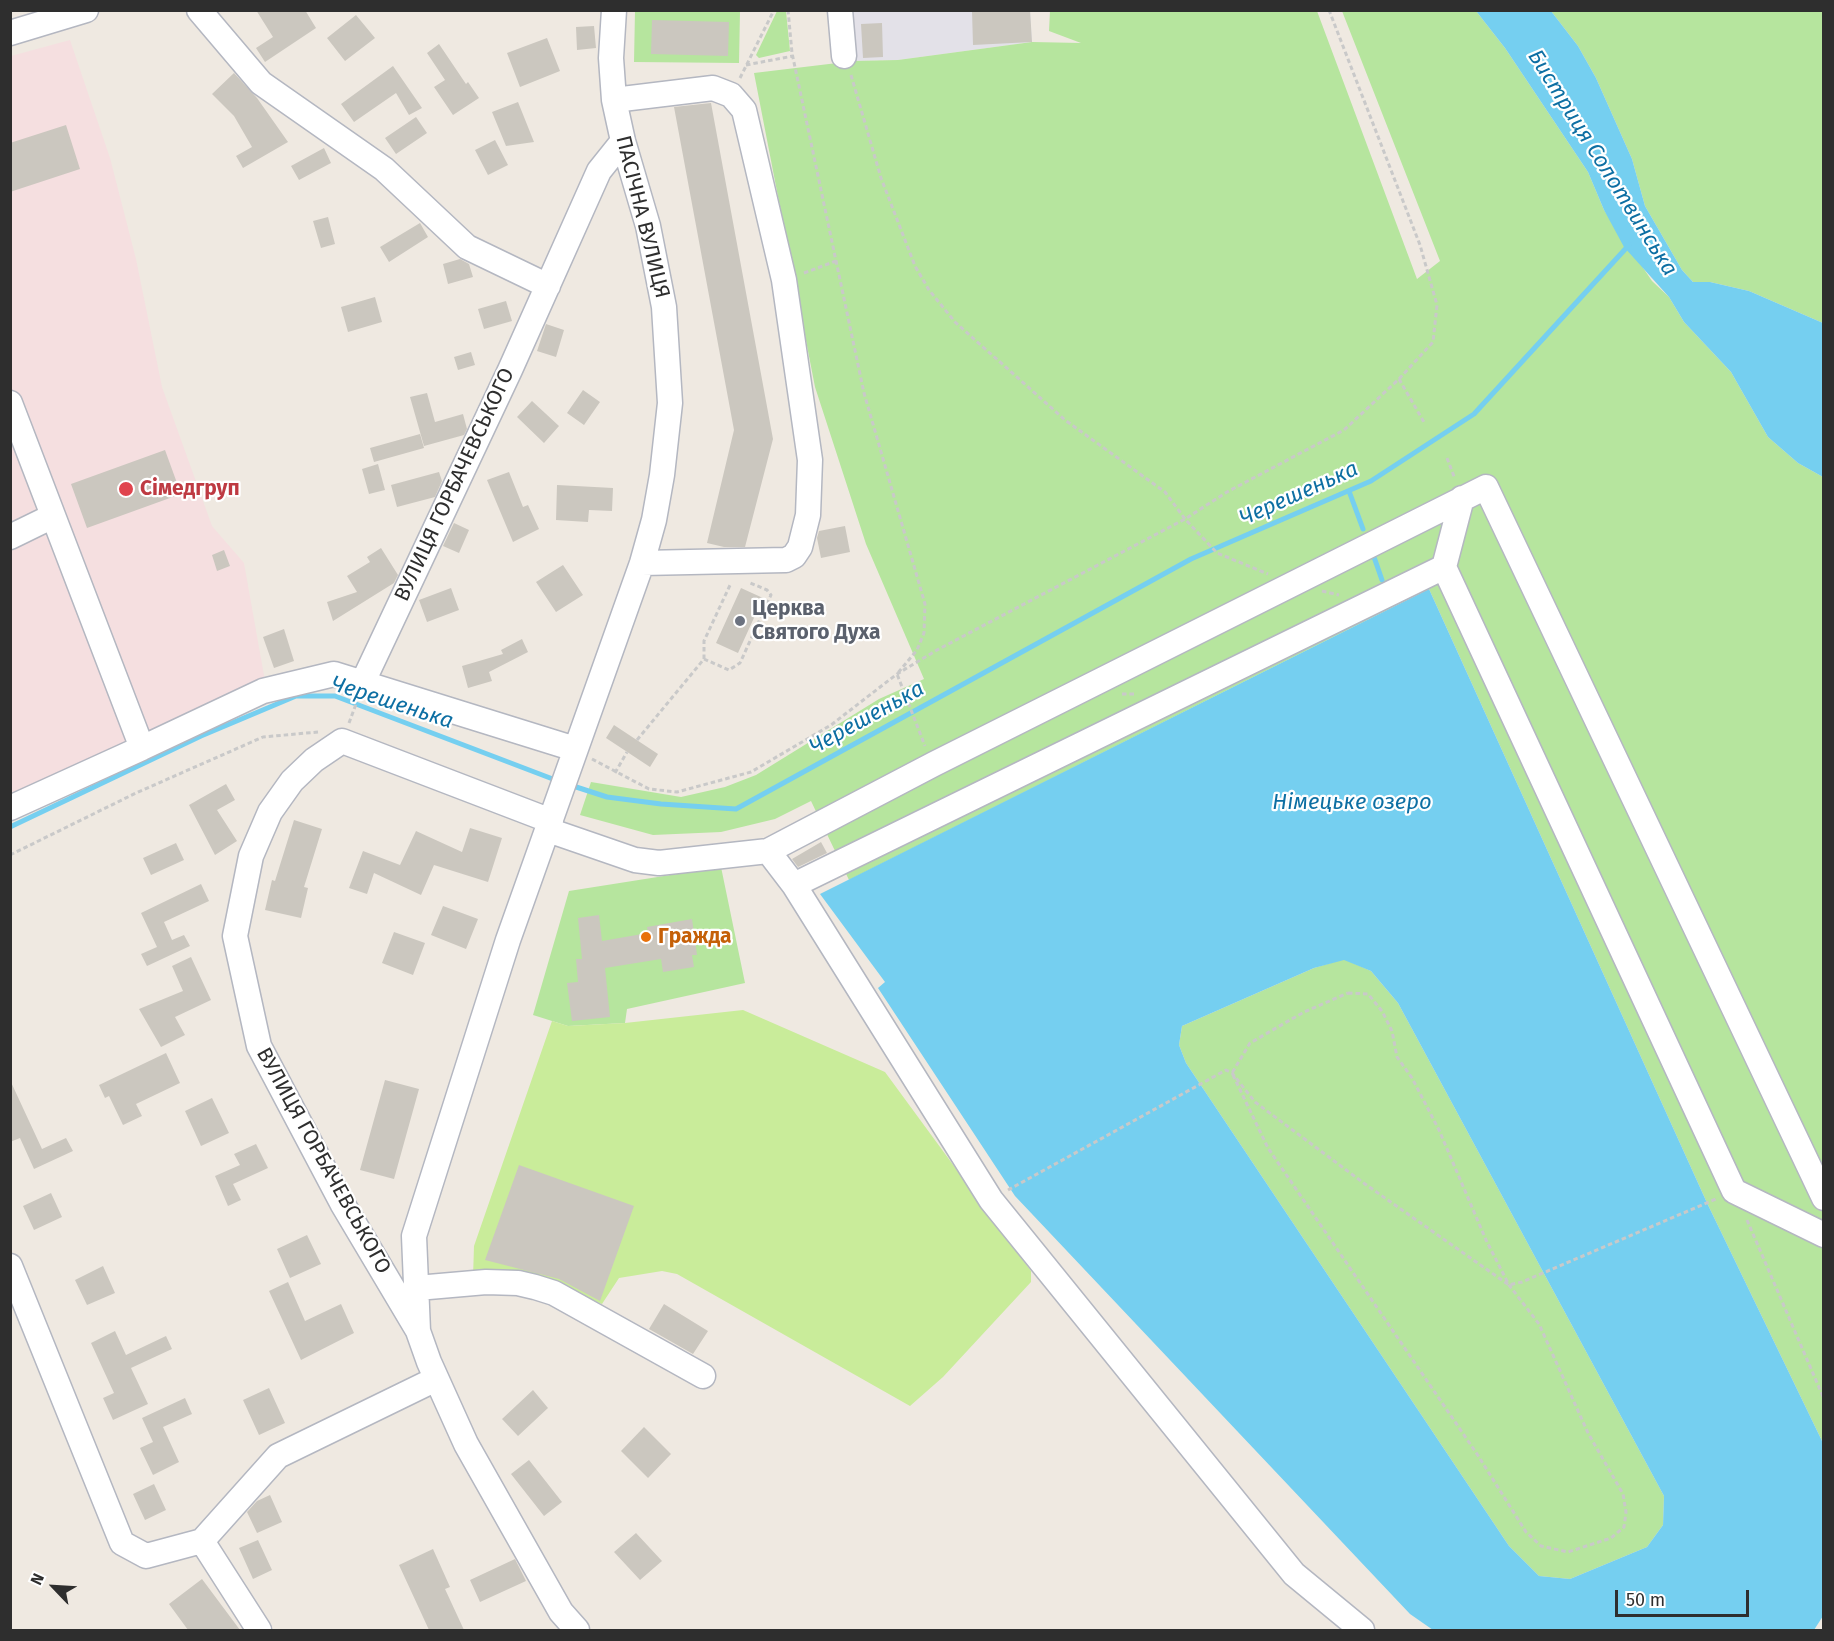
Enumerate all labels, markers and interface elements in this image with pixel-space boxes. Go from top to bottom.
water label: Бистриця Солотвинська [1522,45,1682,281]
street label: ПАСІЧНА ВУЛИЦЯ [610,133,674,301]
street label: ВУЛИЦЯ ГОРБАЧЕВСЬКОГО [390,364,520,606]
water label: Черешенька [1236,456,1362,532]
place label: Сімедгруп [140,476,240,502]
marker: Сімедгруп [117,480,135,498]
place label: Церква Святого Духа [752,596,880,646]
marker: Церква Святого Духа [733,614,747,628]
water label: Черешенька [328,671,456,735]
water label: Черешенька [805,676,929,760]
water label: Німецьке озеро [1272,790,1432,816]
place label: Гражда [658,924,732,950]
marker: Гражда [639,930,653,944]
street label: ВУЛИЦЯ ГОРБАЧЕВСЬКОГО [250,1044,396,1278]
north arrow [24,1557,84,1617]
text: N [26,1570,48,1588]
scale bar [1618,1578,1752,1616]
text: 50 m [1626,1589,1665,1611]

